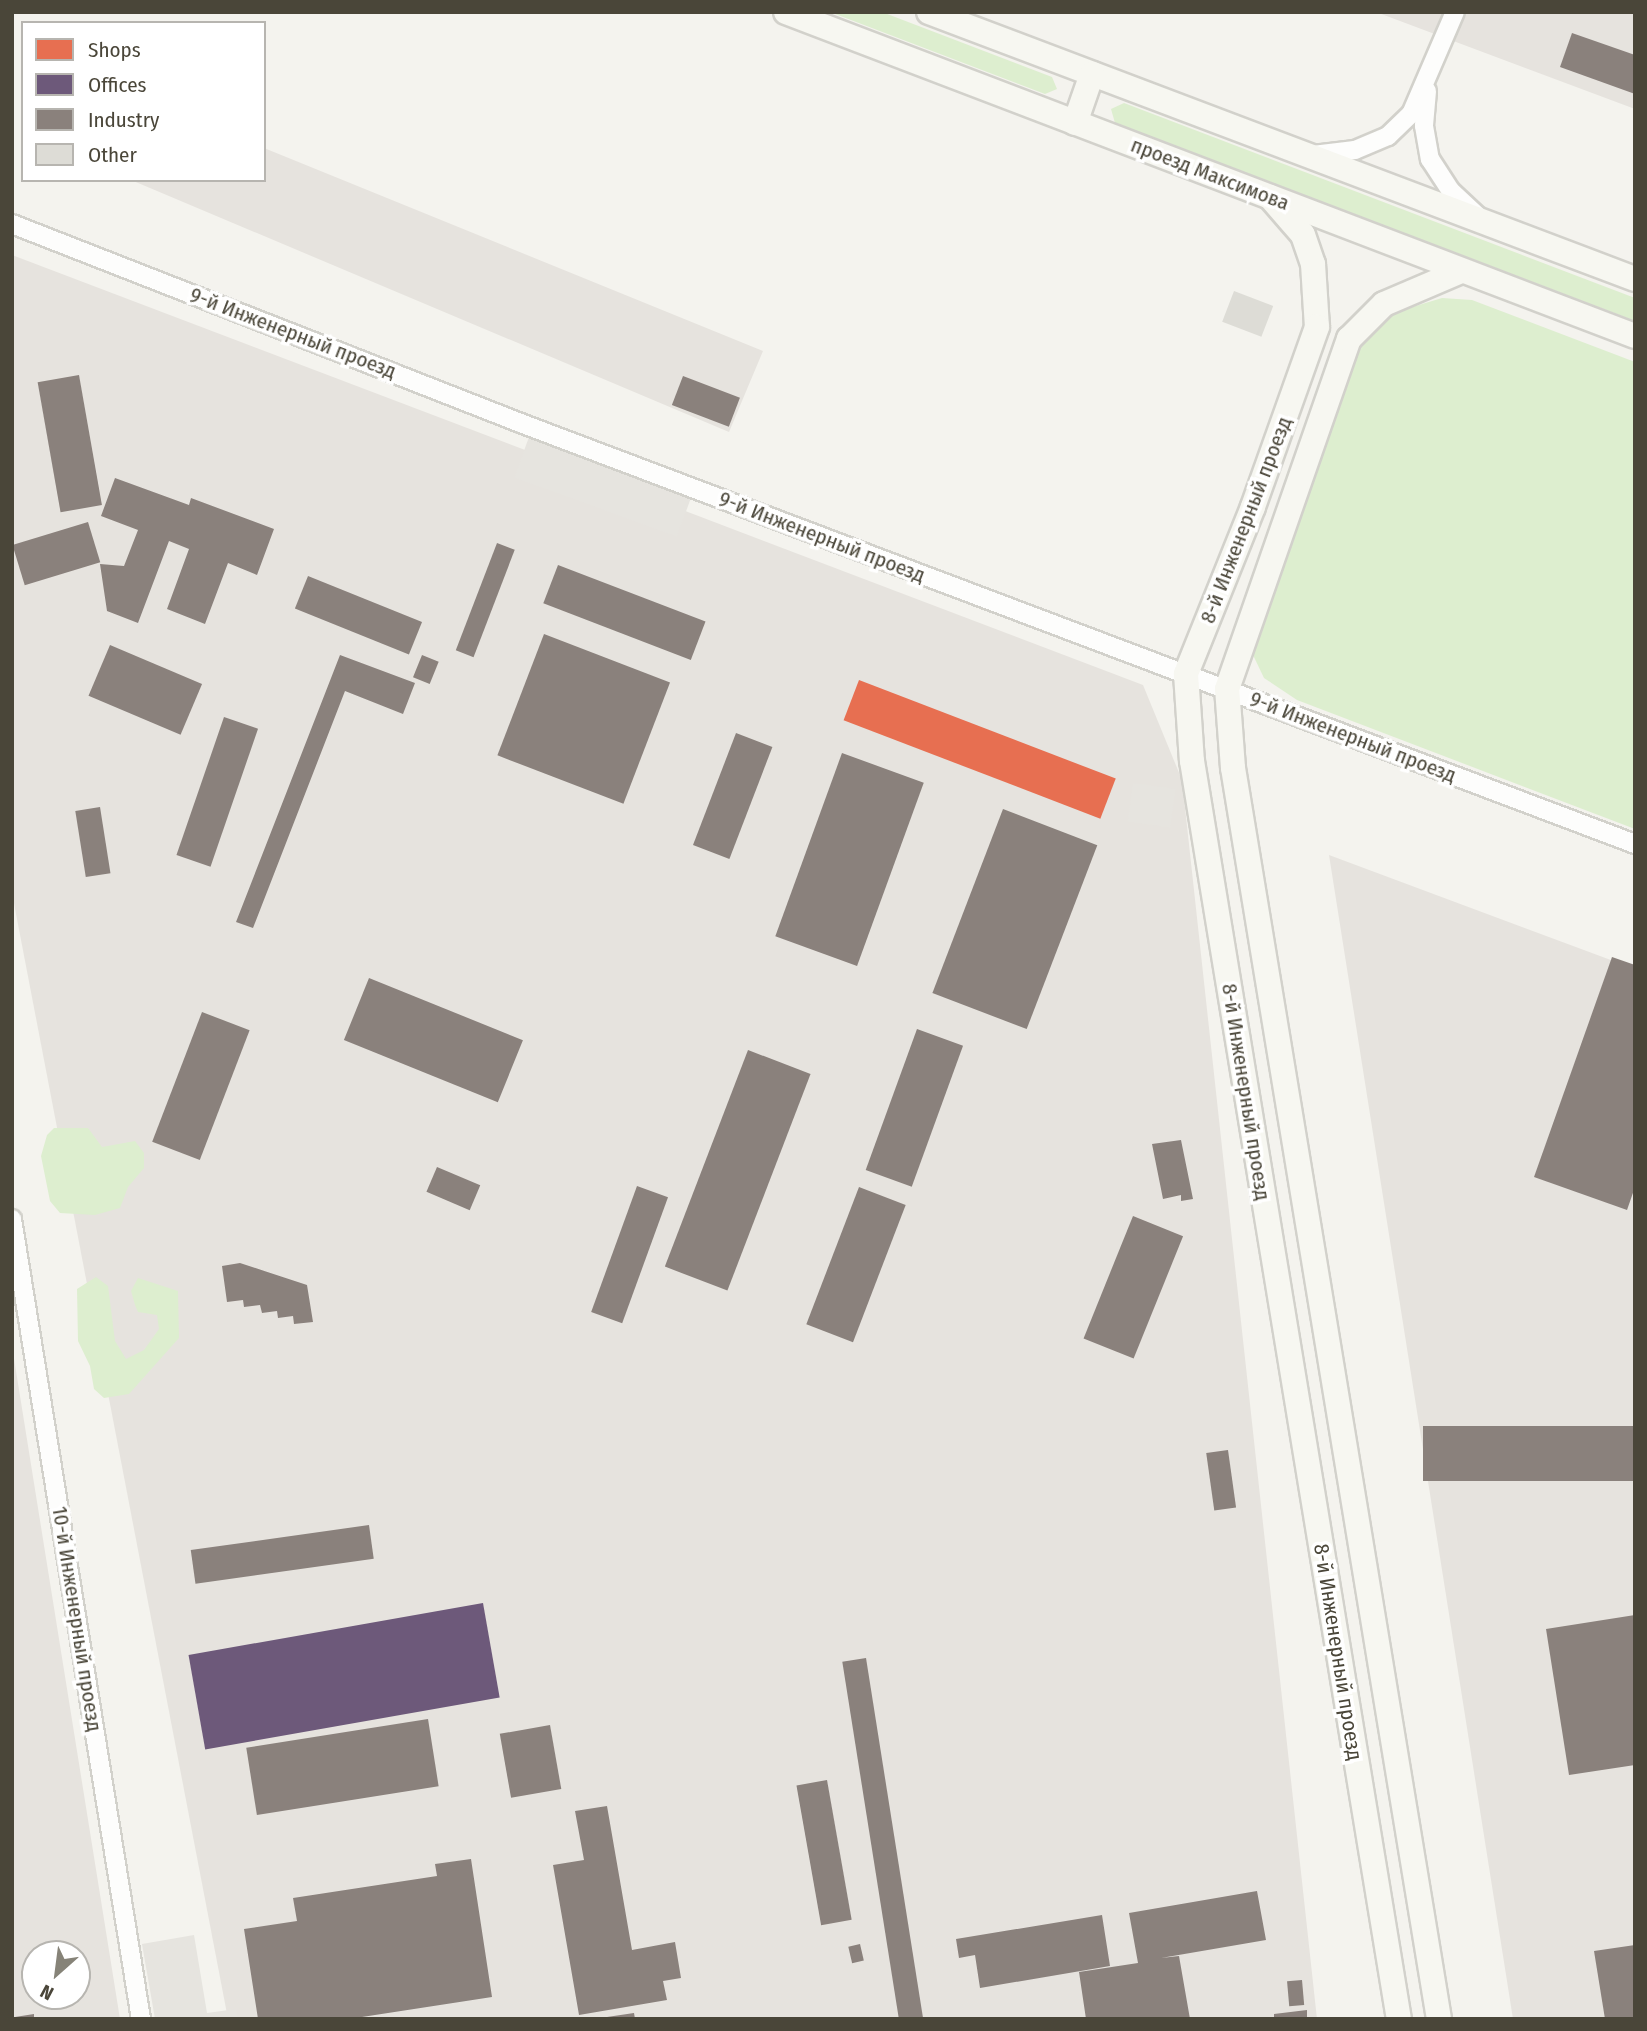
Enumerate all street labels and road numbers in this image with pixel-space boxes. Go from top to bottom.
street label: проезд Максимова [1127,132,1293,216]
street label: 9-й Инженерный проезд [186,282,400,384]
street label: 8-й Инженерный проезд [1195,413,1297,627]
street label: 9-й Инженерный проезд [715,486,929,588]
street label: 9-й Инженерный проезд [1246,686,1460,788]
street label: 8-й Инженерный проезд [1216,982,1276,1202]
street label: 10-й Инженерный проезд [47,1505,107,1733]
street label: 8-й Инженерный проезд [1308,1542,1368,1762]

